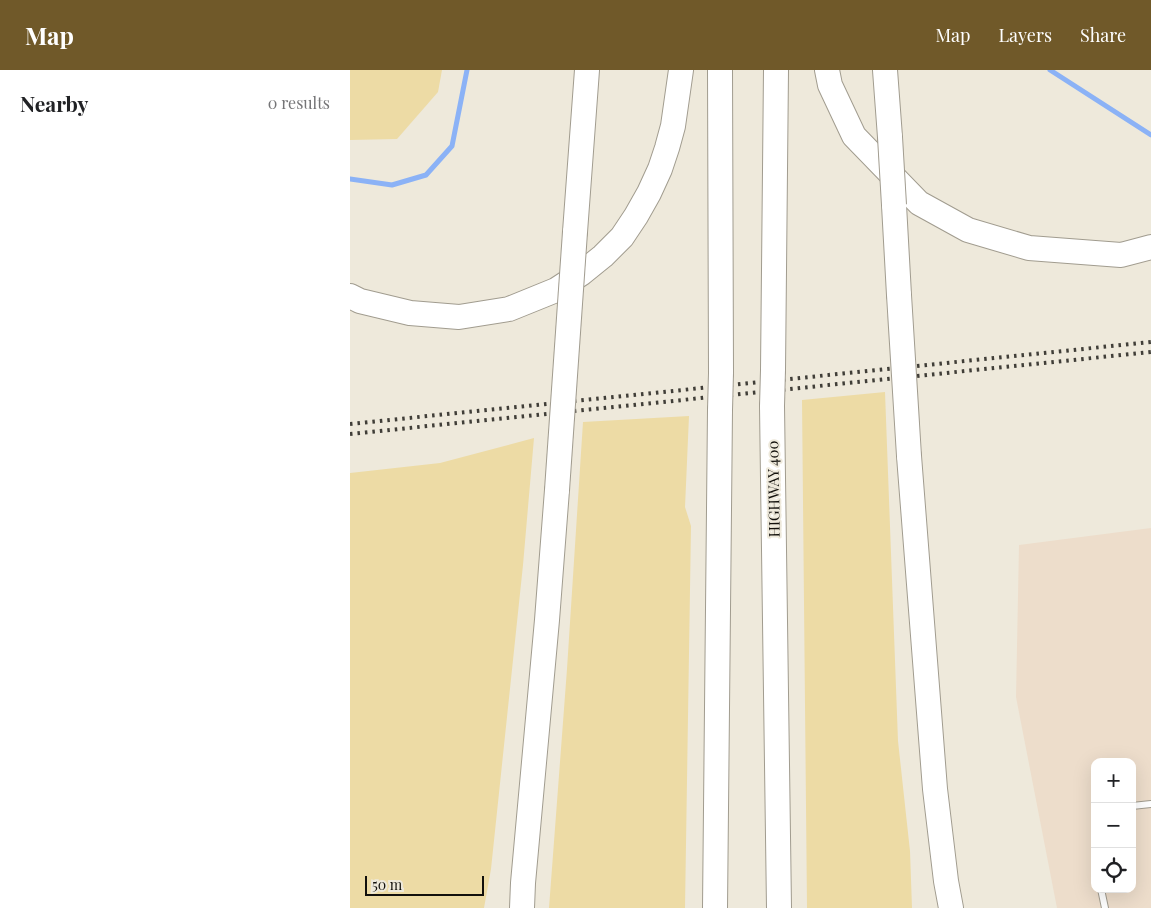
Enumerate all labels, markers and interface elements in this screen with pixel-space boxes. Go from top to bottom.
text: Map [25,19,74,51]
text: Map [935,23,970,47]
text: Layers [998,23,1052,47]
text: Share [1080,23,1126,47]
text: Nearby [20,89,89,117]
text: 0 results [268,92,330,113]
street label: HIGHWAY 400 [762,440,784,538]
map controls [1091,758,1136,893]
button: + [1091,758,1136,803]
button: − [1091,803,1136,848]
button: locate [1091,848,1136,893]
scale bar [365,873,484,896]
text: 50 m [372,875,402,894]

